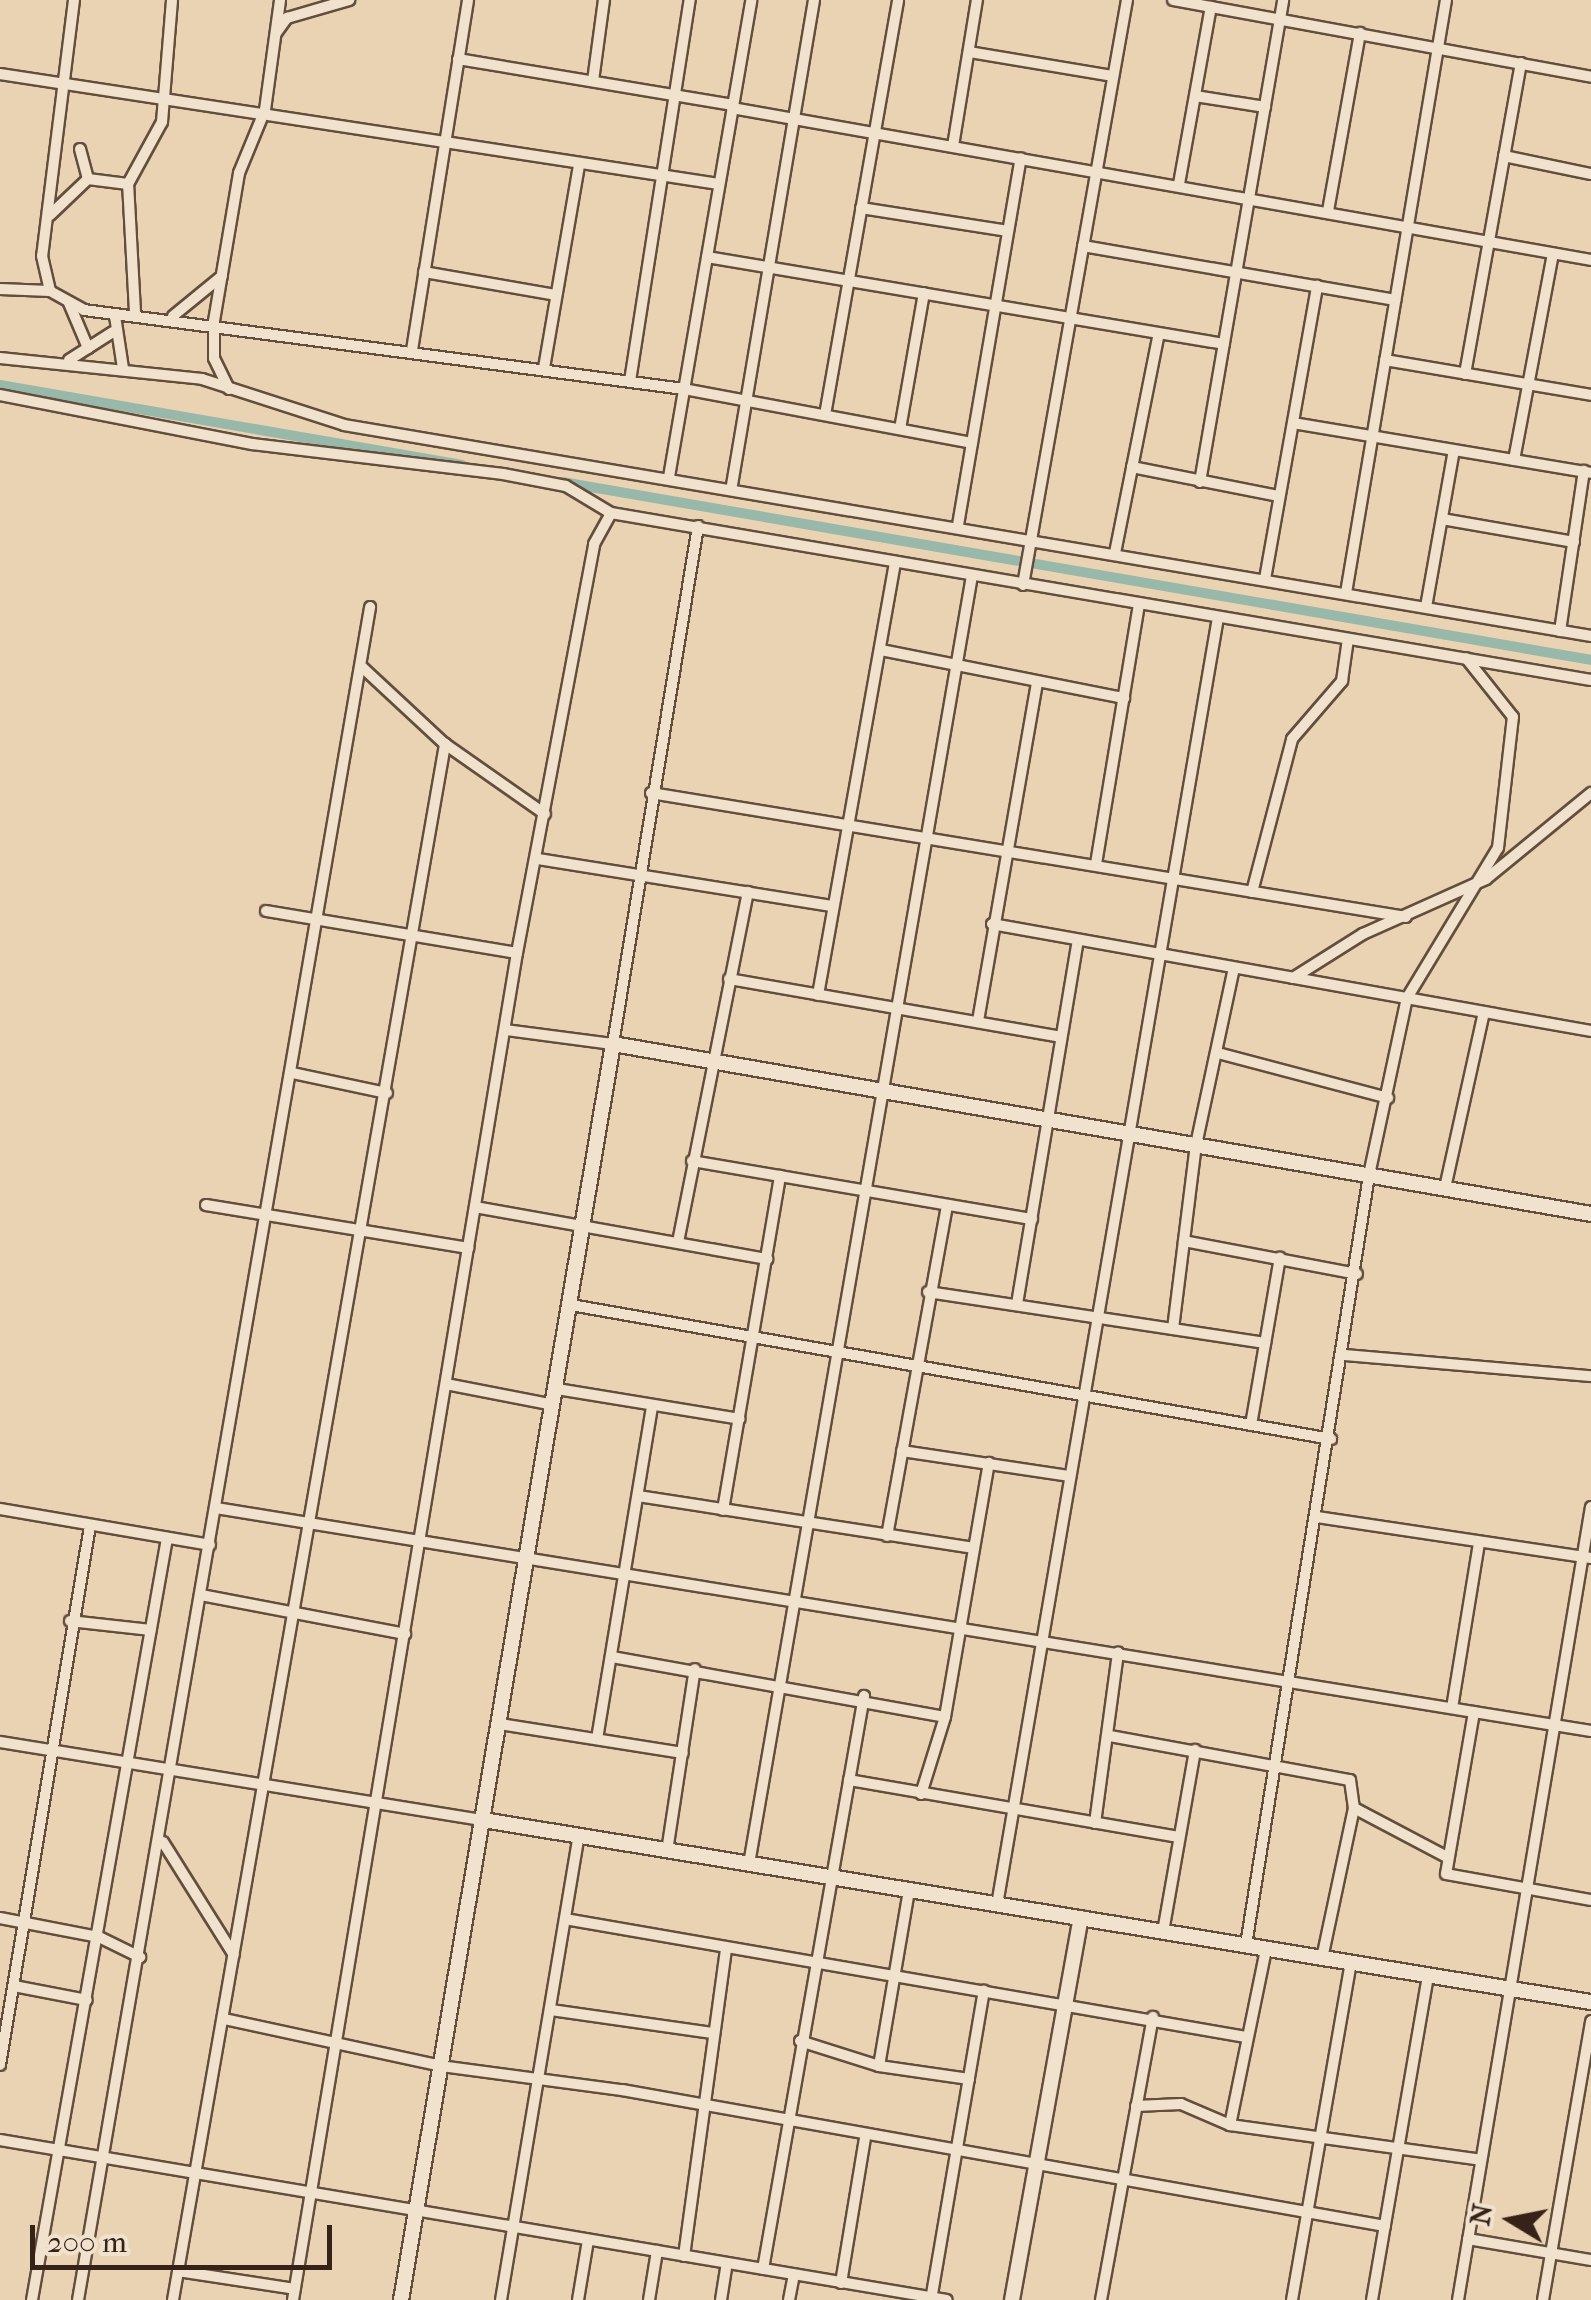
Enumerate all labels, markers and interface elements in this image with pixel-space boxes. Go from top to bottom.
north arrow [1461,2170,1561,2270]
text: N [1463,2201,1499,2228]
scale bar [35,2205,338,2267]
text: 200 m [47,2225,127,2260]

